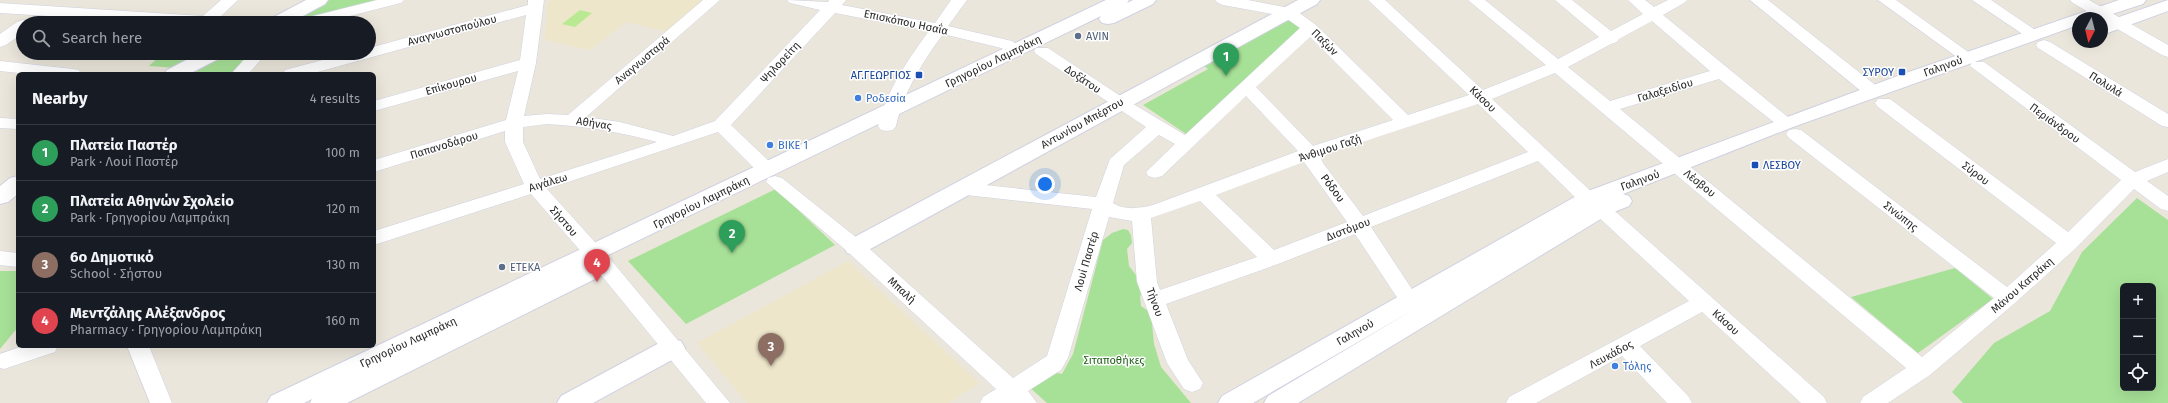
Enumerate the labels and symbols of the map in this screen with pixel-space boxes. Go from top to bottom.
street label: Επισκόπου Ησαΐα [863,7,950,38]
street label: Αναγνωστοπούλου [406,12,498,49]
north arrow [2072,12,2108,48]
street label: Παξών [1309,26,1341,59]
place label: AVIN [1086,30,1109,43]
marker: AVIN [1073,31,1083,41]
street label: Αναγνωσταρά [612,33,673,87]
street label: Γρηγορίου Λαμπράκη [943,33,1043,90]
street label: Ψηλορείτη [758,39,803,86]
pin: 1 [1213,43,1239,76]
street label: Γαληνού [1922,53,1965,80]
street label: Δοξάτου [1062,63,1103,96]
place label: ΣΥΡΟΥ [1863,66,1894,79]
marker: ΣΥΡΟΥ [1897,67,1907,77]
place label: ΑΓ.ΓΕΩΡΓΙΟΣ [851,69,911,82]
street label: Πολυλά [2087,69,2125,100]
marker: ΑΓ.ΓΕΩΡΓΙΟΣ [914,70,924,80]
street label: Επίκουρου [424,71,478,98]
street label: Γαλαξειδίου [1636,76,1695,105]
street label: Κάσου [1467,84,1499,115]
place label: Ροδεσία [866,92,906,105]
marker: Ροδεσία [853,93,863,103]
street label: Αντωνίου Μπέρτου [1039,95,1126,152]
street label: Περιάνδρου [2027,101,2083,146]
street label: Αθήνας [575,114,613,133]
street label: Παπανοδάρου [409,129,480,162]
street label: Άνθιμου Γαζή [1297,132,1363,165]
place label: BIKE 1 [778,139,808,152]
marker: BIKE 1 [765,140,775,150]
place label: ΛΕΣΒΟΥ [1763,159,1801,172]
street label: Σύρου [1959,159,1992,188]
marker: ΛΕΣΒΟΥ [1750,160,1760,170]
street label: Γαληνού [1619,167,1662,194]
street label: Λέσβου [1681,167,1718,200]
street label: Αιγάλεω [527,170,569,195]
street label: Ρόδου [1318,172,1347,205]
street label: Γρηγορίου Λαμπράκη [651,174,751,231]
your location [1035,174,1055,194]
street label: Σινώπης [1881,199,1921,234]
street label: Σήστου [547,204,580,239]
street label: Διστόμου [1324,215,1372,244]
pin: 2 [719,220,745,253]
street label: Λουί Παστέρ [1072,230,1101,293]
pin: 4 [584,249,610,282]
street label: Μάνου Κατράκη [1988,255,2056,316]
place label: ΕΤΕΚΑ [510,261,541,274]
marker: ΕΤΕΚΑ [497,262,507,272]
street label: Μπαλή [885,274,918,306]
street label: Τήνου [1143,286,1166,318]
street label: Κάσου [1709,307,1742,338]
street label: Γρηγορίου Λαμπράκη [358,314,459,371]
street label: Γαληνού [1334,317,1376,348]
pin: 3 [758,333,784,366]
street label: Λευκάδος [1587,338,1635,371]
park label: Σιταποθήκες [1084,354,1144,367]
place label: Τόλης [1623,360,1651,373]
marker: Τόλης [1610,361,1620,371]

